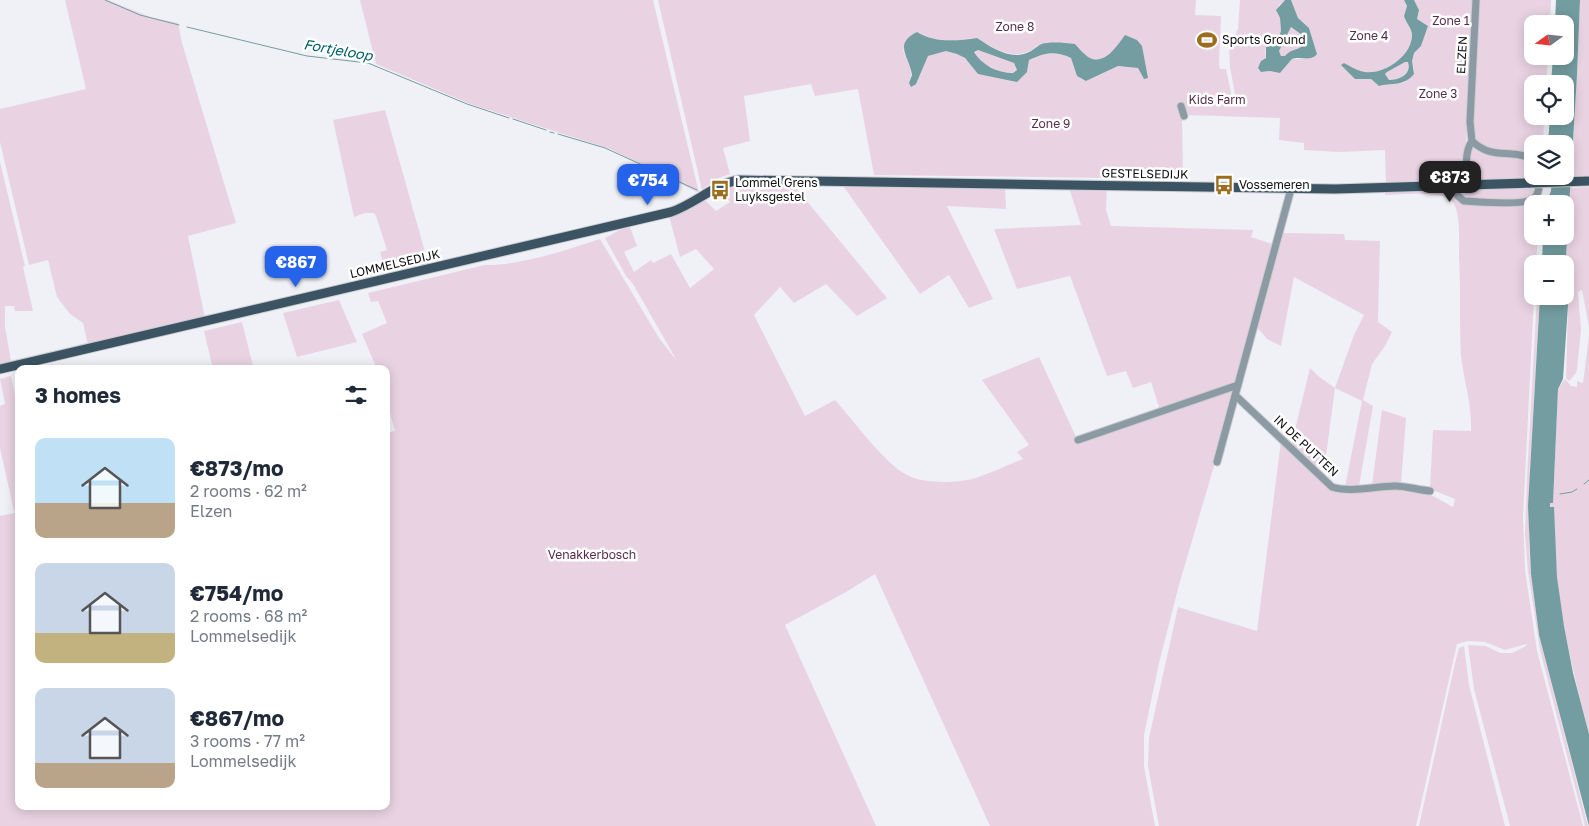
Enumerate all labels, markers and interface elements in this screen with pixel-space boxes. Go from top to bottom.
park label: Zone 1 [1432,13,1470,28]
north arrow [1524,15,1574,65]
map controls [1524,15,1574,305]
park label: Zone 8 [996,19,1034,34]
park label: Zone 4 [1350,28,1388,43]
sports icon: Sports Ground [1196,29,1218,51]
place label: Sports Ground [1222,32,1306,47]
water label: Fortjeloop [302,35,375,64]
street label: ELZEN [1453,36,1470,74]
button: locate [1524,75,1574,125]
park label: Zone 3 [1419,86,1457,101]
park label: Kids Farm [1188,92,1246,107]
park label: Zone 9 [1032,116,1070,131]
button: layers [1524,135,1574,185]
pin: €873 [1420,160,1480,203]
pin: €754 [618,164,678,206]
street label: GESTELSEDIJK [1101,165,1189,182]
text: €873 [1430,167,1470,187]
text: €754 [628,170,668,190]
bus stop icon: Vossemeren [1213,174,1235,196]
place label: Lommel Grens Luyksgestel [735,175,818,204]
place label: Vossemeren [1239,177,1310,192]
bus stop icon: Lommel Grens Luyksgestel [709,179,731,201]
button: + [1524,195,1574,245]
pin: €867 [266,246,326,288]
street label: LOMMELSEDIJK [348,246,441,281]
text: €867 [276,252,316,272]
button: − [1524,255,1574,305]
icon: filters [342,381,370,409]
text: 3 homes [35,382,121,408]
street label: IN DE PUTTEN [1271,412,1342,479]
text: €873/mo [190,455,284,481]
icon: home [75,458,135,518]
text: 2 rooms · 62 m² [190,481,307,501]
text: Elzen [190,501,232,521]
park label: Venakkerbosch [548,547,636,562]
text: €754/mo [190,580,283,606]
icon: home [75,583,135,643]
text: 2 rooms · 68 m² [190,606,307,626]
text: Lommelsedijk [190,626,297,646]
text: €867/mo [190,705,284,731]
icon: home [75,708,135,768]
text: 3 rooms · 77 m² [190,731,305,751]
text: Lommelsedijk [190,751,297,771]

